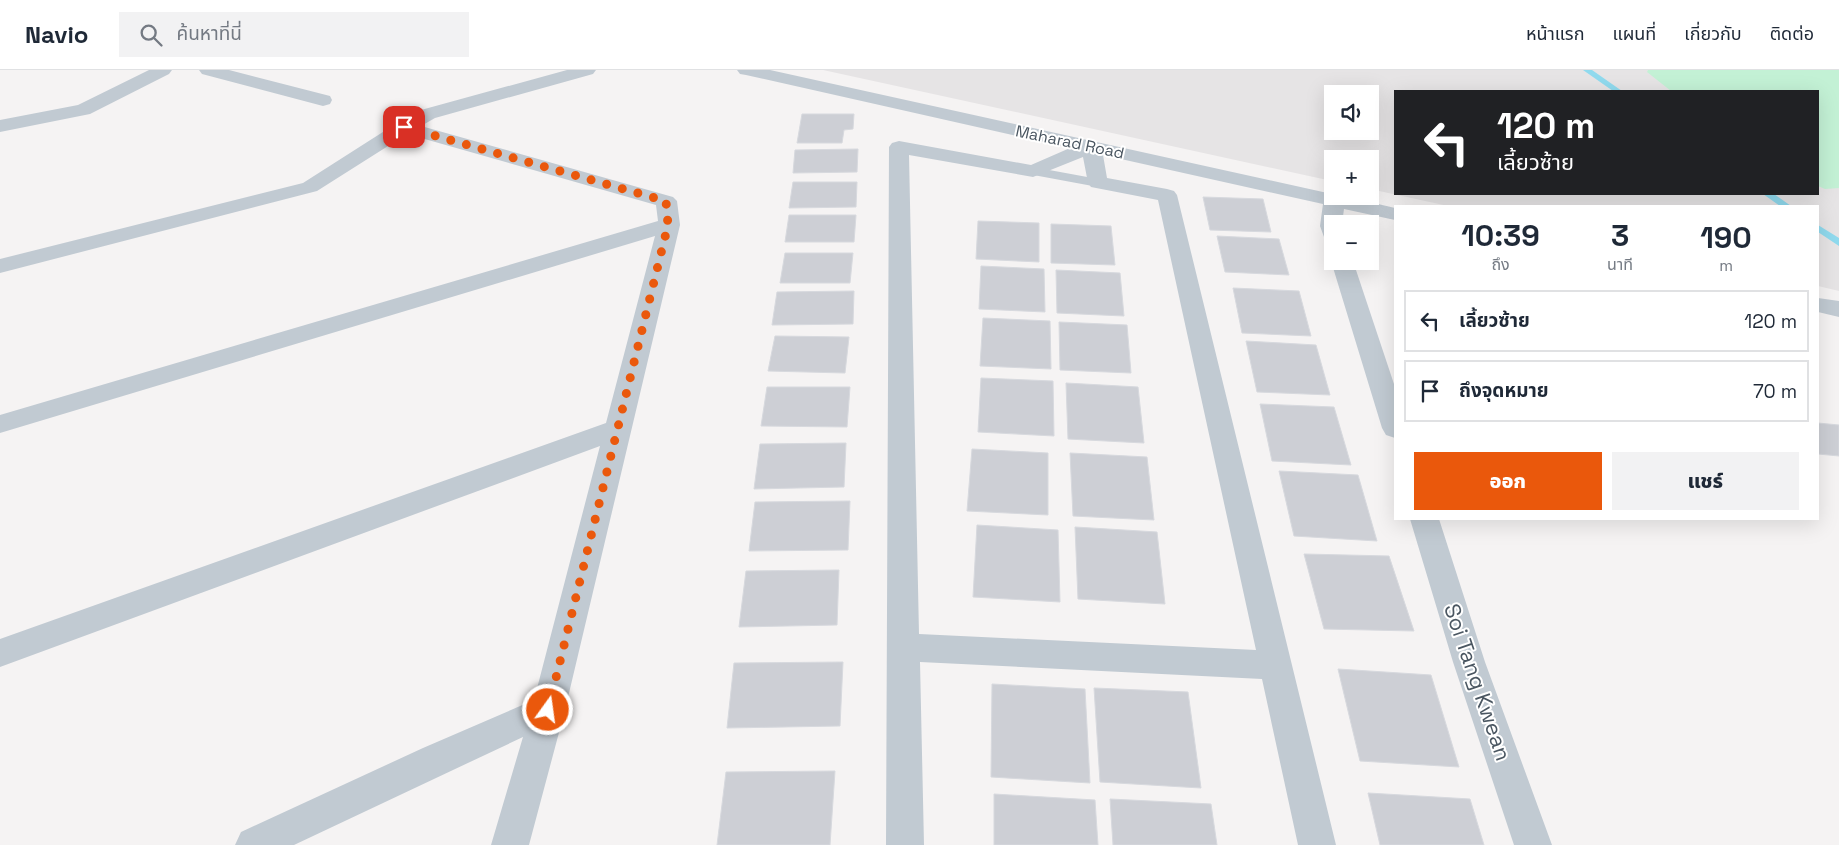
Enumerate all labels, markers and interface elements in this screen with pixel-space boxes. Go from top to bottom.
search box [119,12,469,57]
text: Navio [25,19,89,50]
icon: search [137,21,165,49]
text: ค้นหาที่นี่ [177,21,242,46]
text: หน้าแรก [1526,22,1584,45]
text: แผนที่ [1612,22,1656,45]
text: เกี่ยวกับ [1684,22,1742,45]
text: ติดต่อ [1770,22,1814,45]
map controls [1324,85,1379,270]
button: sound [1324,85,1379,140]
text: 120 m [1497,104,1595,148]
pin [383,106,425,148]
icon: left [1414,110,1479,175]
icon: arrive [390,113,418,141]
street label: Maharad Road [1014,120,1126,164]
text: เลี้ยวซ้าย [1497,148,1574,176]
button: + [1324,150,1379,205]
button: − [1324,215,1379,270]
text: 10:39 [1461,216,1540,255]
text: 3 [1611,216,1629,255]
text: 190 [1700,218,1752,257]
text: ถึง [1491,254,1510,275]
text: นาที [1607,254,1633,275]
text: m [1719,255,1733,276]
icon: left [1416,307,1444,335]
text: เลี้ยวซ้าย [1459,308,1530,333]
text: 120 m [1744,309,1797,334]
icon: arrive [1416,377,1444,405]
text: ถึงจุดหมาย [1459,378,1549,403]
text: 70 m [1753,379,1797,404]
button: ออก [1414,452,1602,510]
button: แชร์ [1612,452,1799,510]
street label: Soi Tang Kwean [1438,600,1518,764]
position arrow [521,683,573,735]

